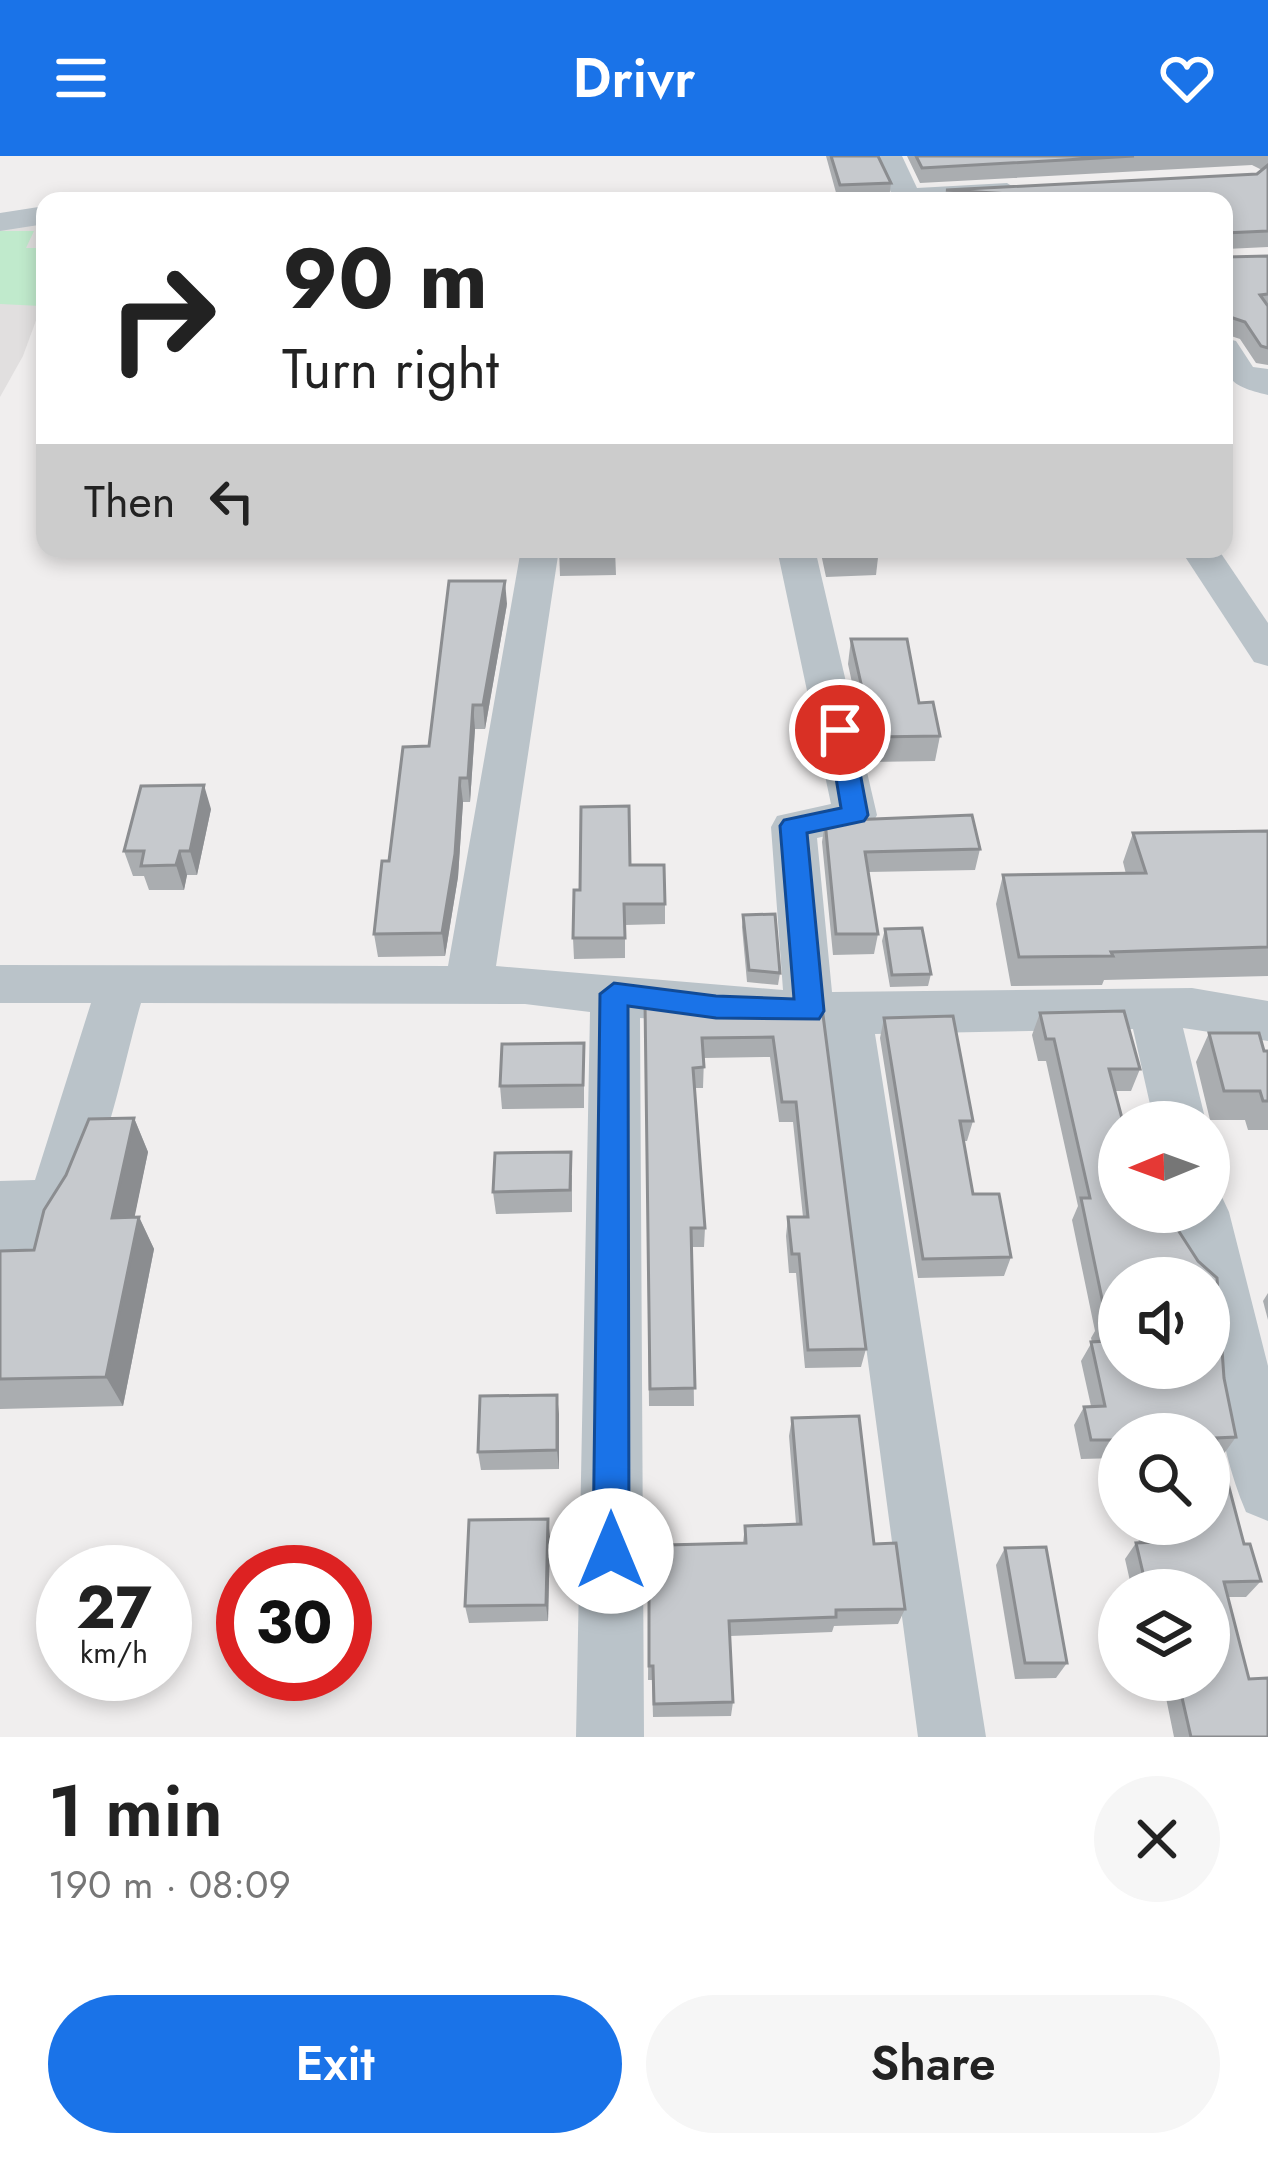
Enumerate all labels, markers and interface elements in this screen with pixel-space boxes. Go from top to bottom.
text: Drivr [573,39,695,117]
icon: menu [48,45,114,111]
icon: heart [1154,45,1220,111]
text: 90 m [282,218,488,340]
icon: right [84,240,240,396]
text: Turn right [282,330,499,408]
icon: left [199,468,265,534]
text: Then [84,469,175,534]
pin [789,679,891,781]
icon: arrive [807,697,873,763]
north arrow [1098,1101,1230,1233]
map controls [1098,1101,1230,1701]
button: sound [1098,1257,1230,1389]
button: search [1098,1413,1230,1545]
position arrow [548,1488,674,1614]
speed limit sign: 30 [216,1545,372,1701]
text: 27 [76,1564,152,1651]
button: layers [1098,1569,1230,1701]
text: km/h [80,1631,148,1674]
text: 1 min [48,1759,223,1863]
button: close [1094,1776,1220,1902]
text: 190 m · 08:09 [48,1856,291,1913]
button: Exit [48,1995,622,2133]
button: Share [646,1995,1220,2133]

